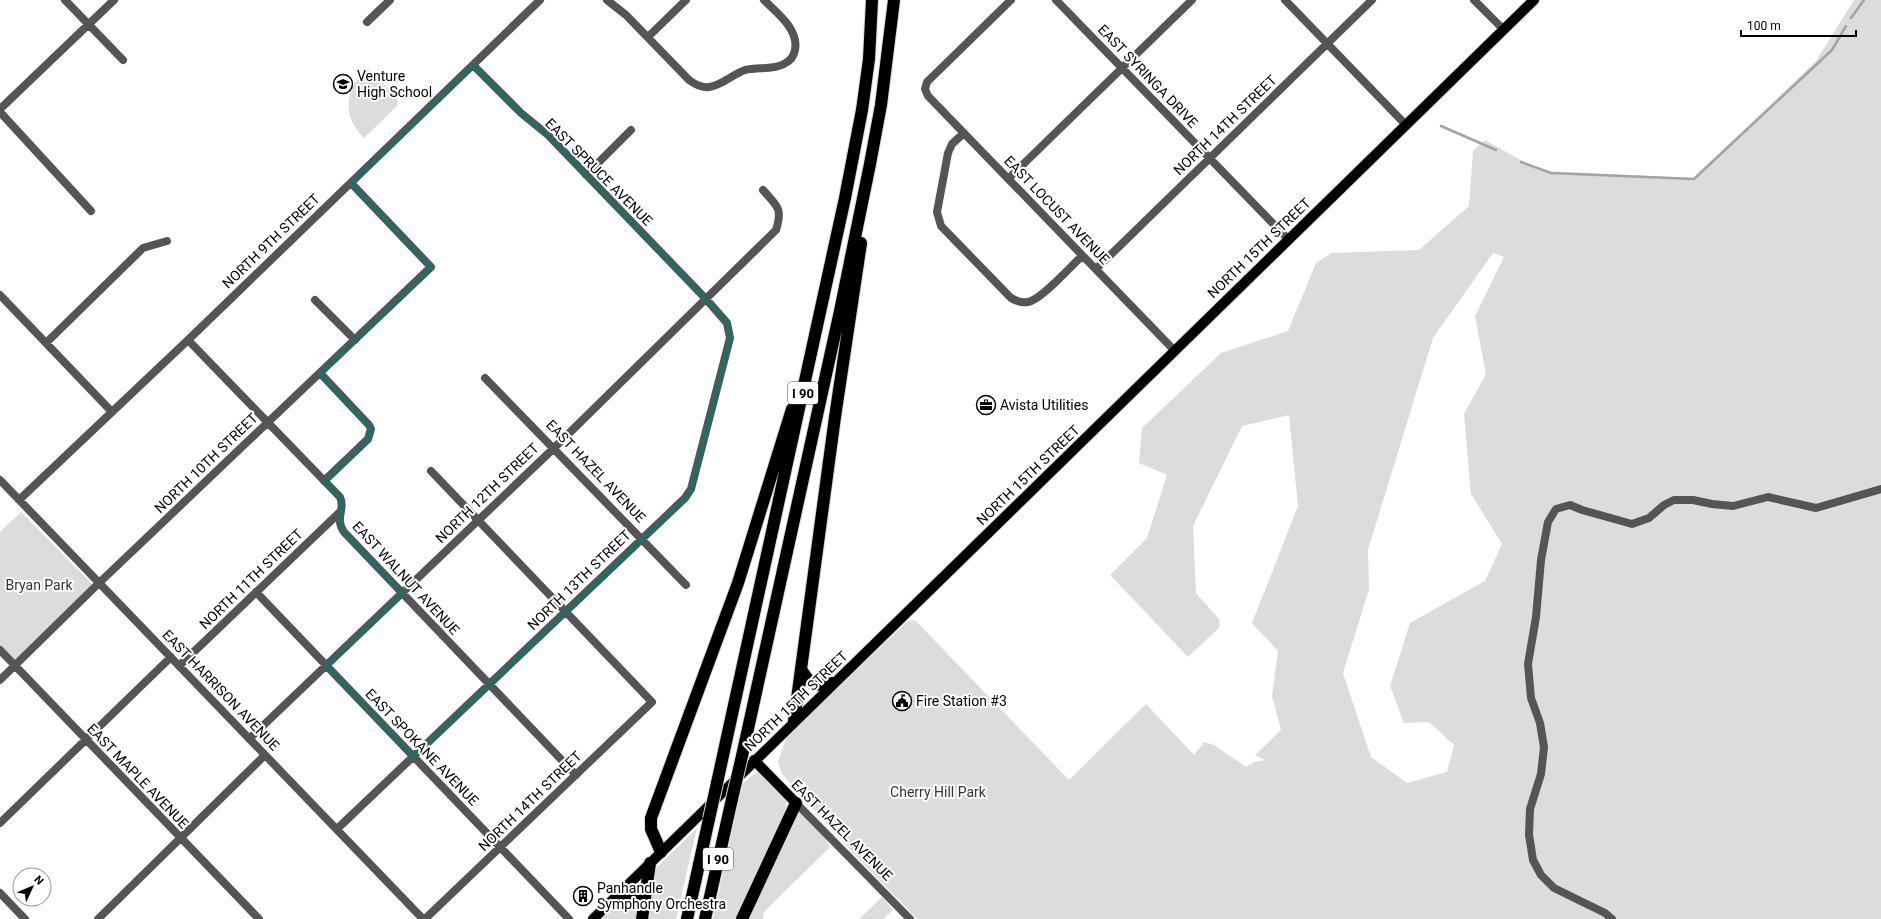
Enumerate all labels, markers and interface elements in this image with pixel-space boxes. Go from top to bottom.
scale bar [1741,12,1856,38]
text: 100 m [1747,19,1781,33]
street label: EAST SYRINGA DRIVE [1095,21,1201,131]
place label: Venture High School [357,68,432,100]
street label: NORTH 14TH STREET [1170,71,1280,178]
school or university icon: Venture High School [332,73,354,95]
street label: EAST SPRUCE AVENUE [542,115,656,229]
street label: EAST LOCUST AVENUE [1001,153,1113,267]
street label: NORTH 9TH STREET [219,190,323,292]
street label: NORTH 15TH STREET [1204,194,1314,301]
road number: I 90 [788,382,818,404]
office icon: Avista Utilities [975,394,997,416]
place label: Avista Utilities [1000,397,1088,413]
street label: NORTH 10TH STREET [151,409,261,516]
street label: EAST HAZEL AVENUE [543,417,649,525]
street label: NORTH 15TH STREET [973,421,1083,528]
street label: NORTH 12TH STREET [432,439,542,546]
street label: EAST WALNUT AVENUE [349,518,463,638]
street label: NORTH 11TH STREET [196,525,306,632]
street label: NORTH 13TH STREET [524,526,634,633]
park label: Bryan Park [5,577,73,593]
street label: EAST HARRISON AVENUE [159,626,283,754]
street label: NORTH 15TH STREET [741,647,851,754]
street label: EAST SPOKANE AVENUE [362,686,482,809]
public building icon: Fire Station #3 [891,690,913,712]
place label: Fire Station #3 [916,693,1007,709]
street label: EAST MAPLE AVENUE [84,721,192,831]
street label: NORTH 14TH STREET [475,747,585,854]
street label: EAST HAZEL AVENUE [788,776,896,884]
park label: Cherry Hill Park [890,784,987,800]
road number: I 90 [703,848,733,870]
north arrow [12,867,52,907]
text: N [31,873,46,888]
place label: Panhandle Symphony Orchestra [597,880,726,912]
building icon: Panhandle Symphony Orchestra [572,885,594,907]

